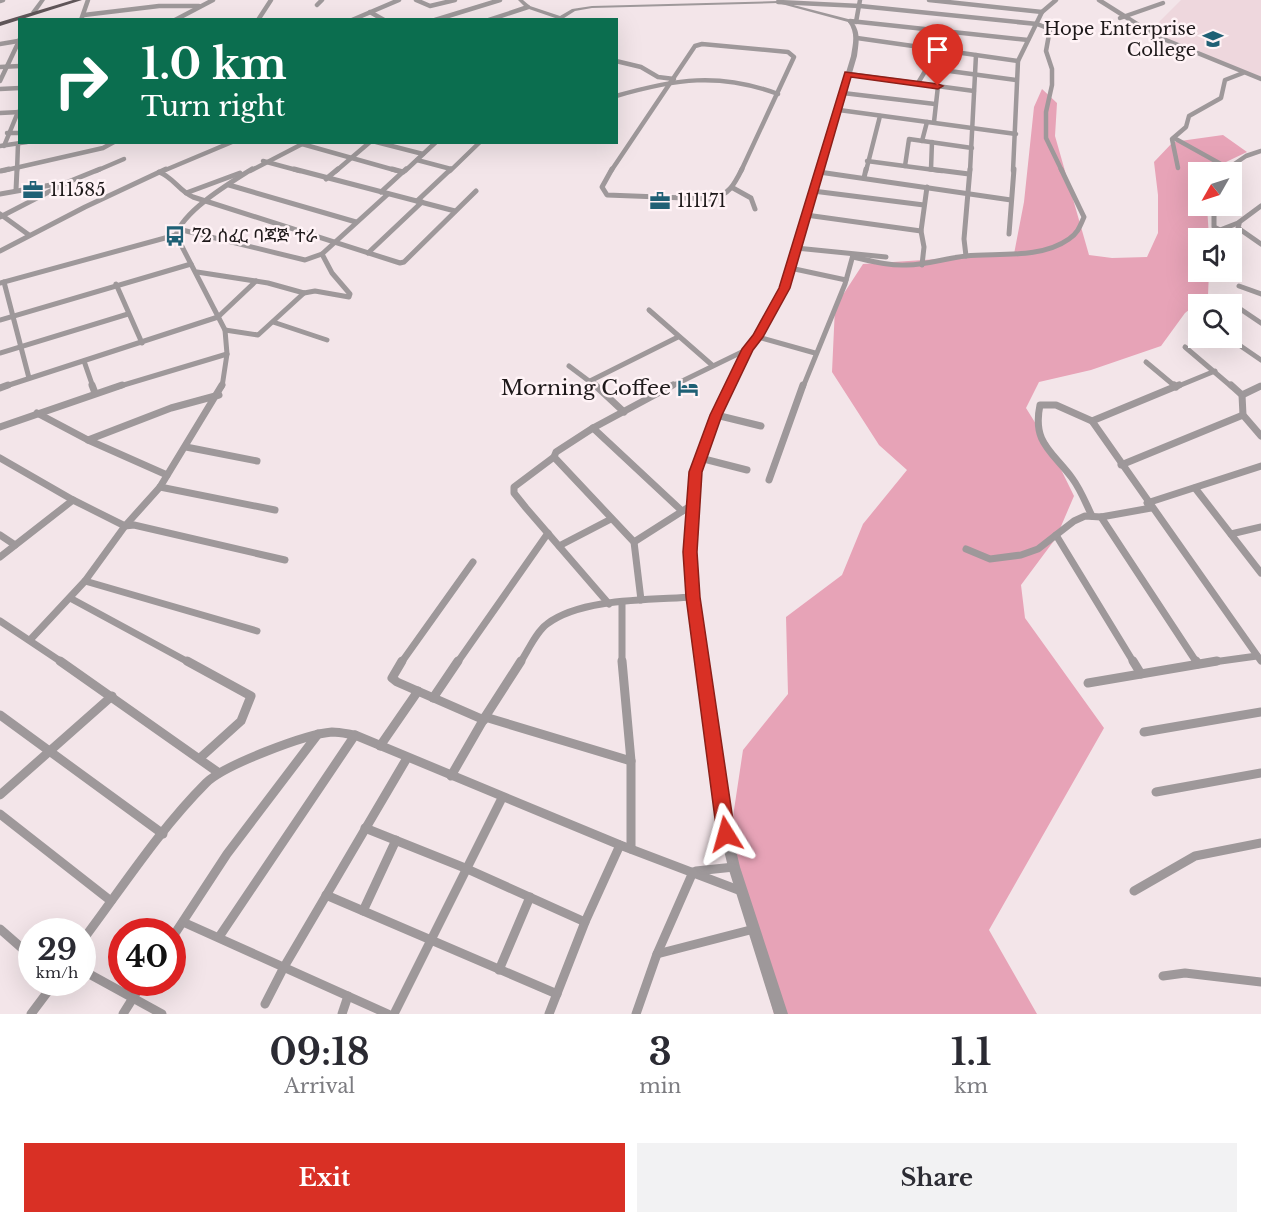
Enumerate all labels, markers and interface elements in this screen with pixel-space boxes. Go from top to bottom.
place label: Hope Enterprise College [1044,18,1196,61]
pin [912,24,963,86]
school or university icon: Hope Enterprise College [1201,27,1225,51]
icon: arrive [921,33,954,66]
text: 1.0 km [141,38,287,90]
icon: right [42,42,120,120]
text: Turn right [141,90,285,123]
north arrow [1188,162,1242,216]
map controls [1188,162,1242,348]
office icon: 111585 [21,178,45,202]
place label: 111585 [50,179,105,201]
office icon: 111171 [648,189,672,213]
place label: 111171 [677,190,726,212]
bus stop icon: 72 ሰፈር ባጃጅ ተራ [163,224,187,248]
place label: 72 ሰፈር ባጃጅ ተራ [192,225,317,247]
button: sound [1188,228,1242,282]
button: search [1188,294,1242,348]
place label: Morning Coffee [501,375,671,401]
hotel icon: Morning Coffee [676,376,700,400]
position arrow [694,802,758,866]
speed limit sign: 40 [108,918,186,996]
text: 29 [37,931,77,968]
text: km/h [36,963,78,982]
text: 09:18 [269,1030,370,1075]
text: 3 [649,1030,672,1075]
text: 1.1 [951,1030,992,1075]
text: Arrival [284,1074,355,1098]
text: min [639,1074,681,1098]
text: km [954,1074,988,1098]
button: Exit [24,1143,625,1212]
button: Share [637,1143,1237,1212]

